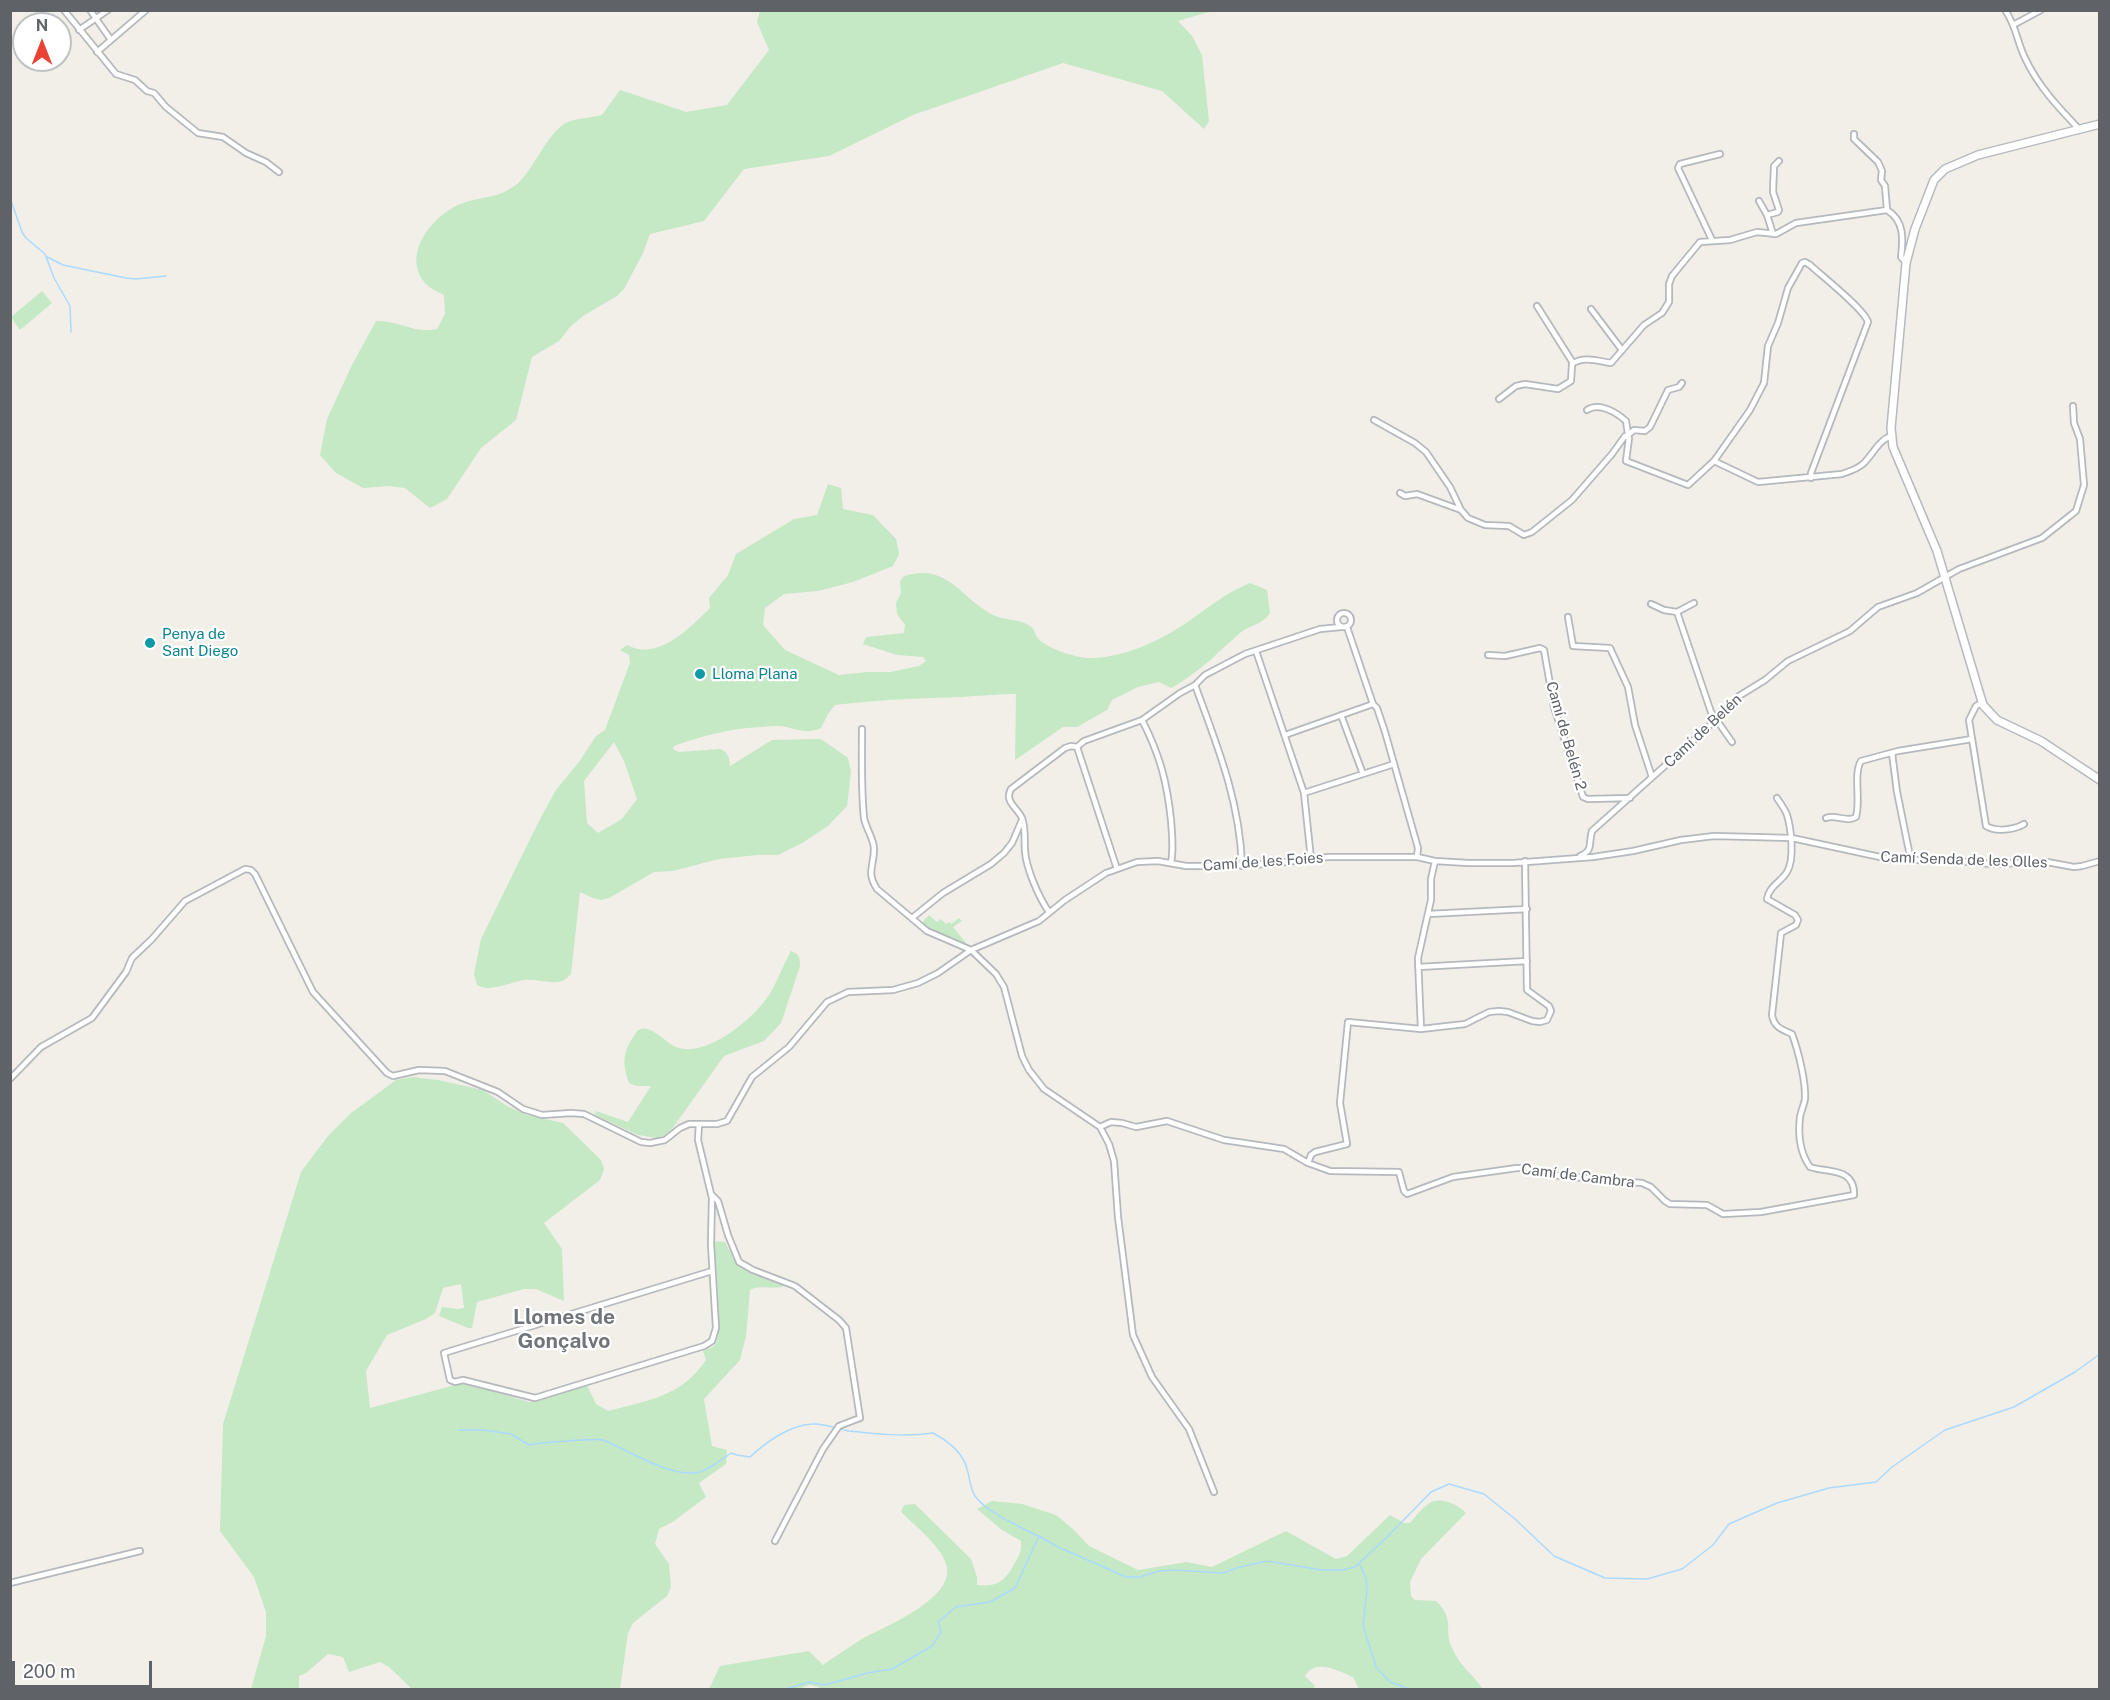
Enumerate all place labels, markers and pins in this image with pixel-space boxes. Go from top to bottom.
place label: Penya de Sant Diego [162,625,238,660]
marker: Penya de Sant Diego [143,636,157,650]
place label: Lloma Plana [712,665,797,683]
marker: Lloma Plana [693,667,707,681]

